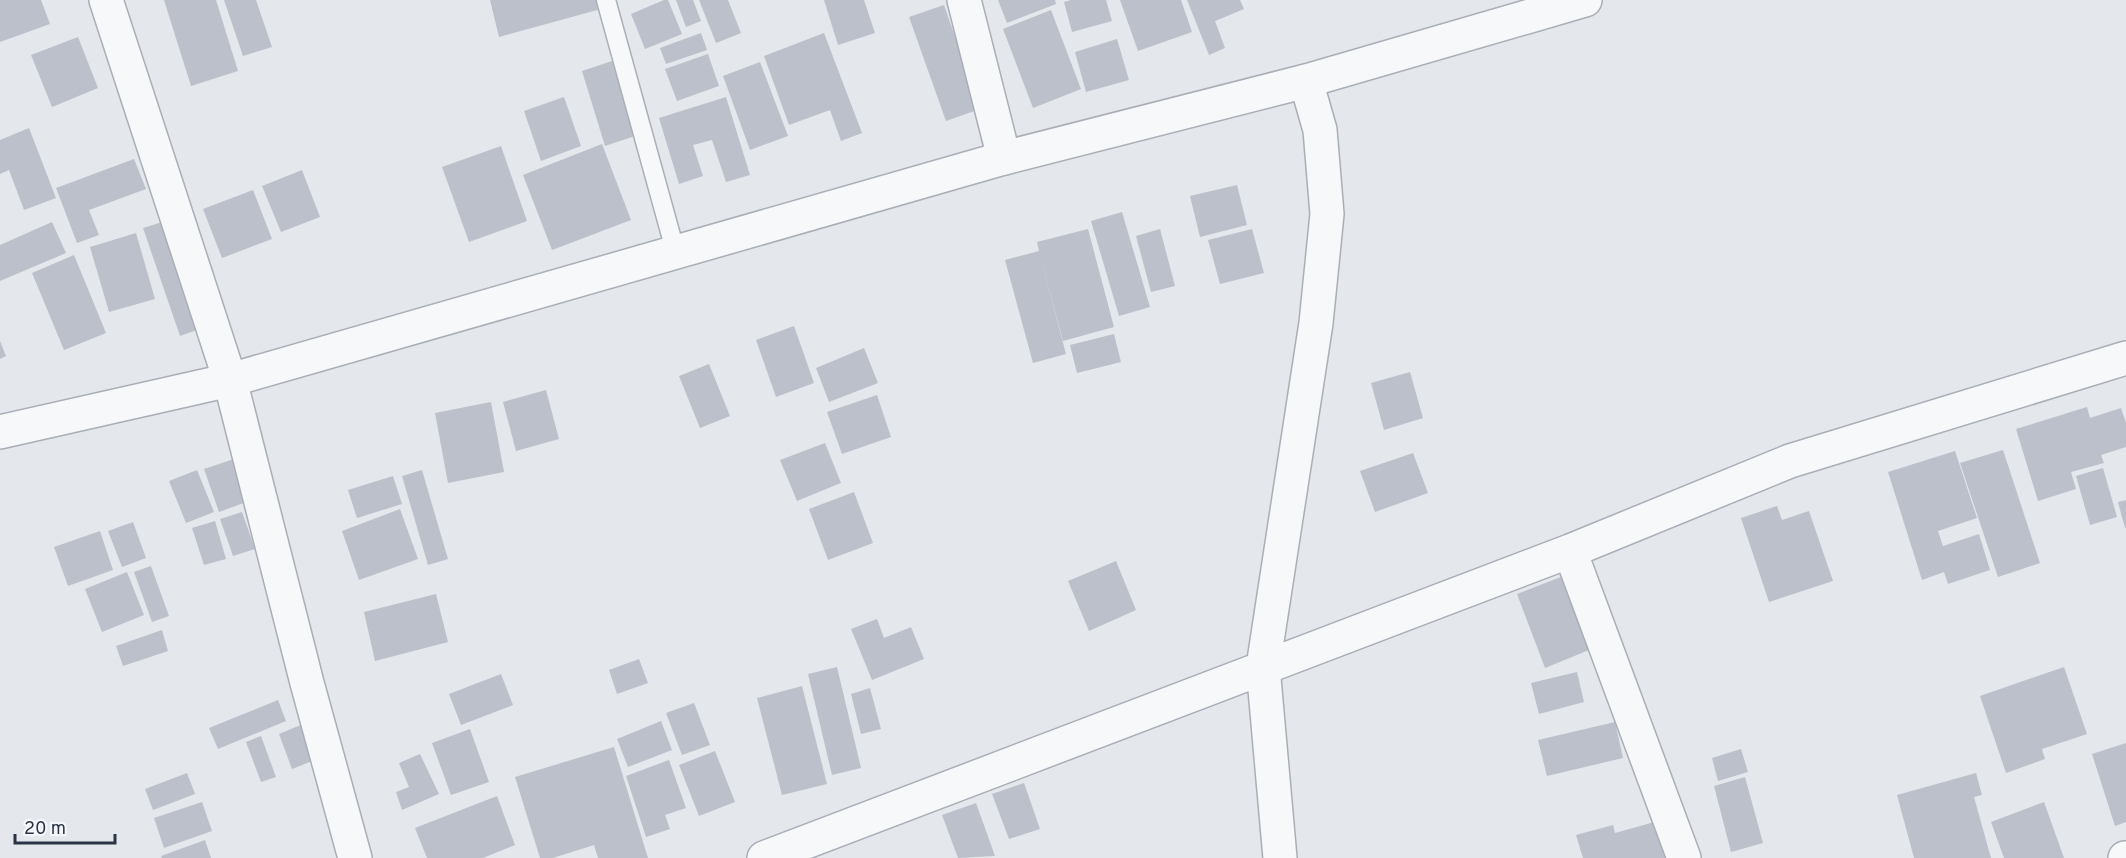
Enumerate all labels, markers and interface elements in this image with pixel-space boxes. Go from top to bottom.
scale bar [15,807,116,845]
text: 20 m [24,818,66,841]

